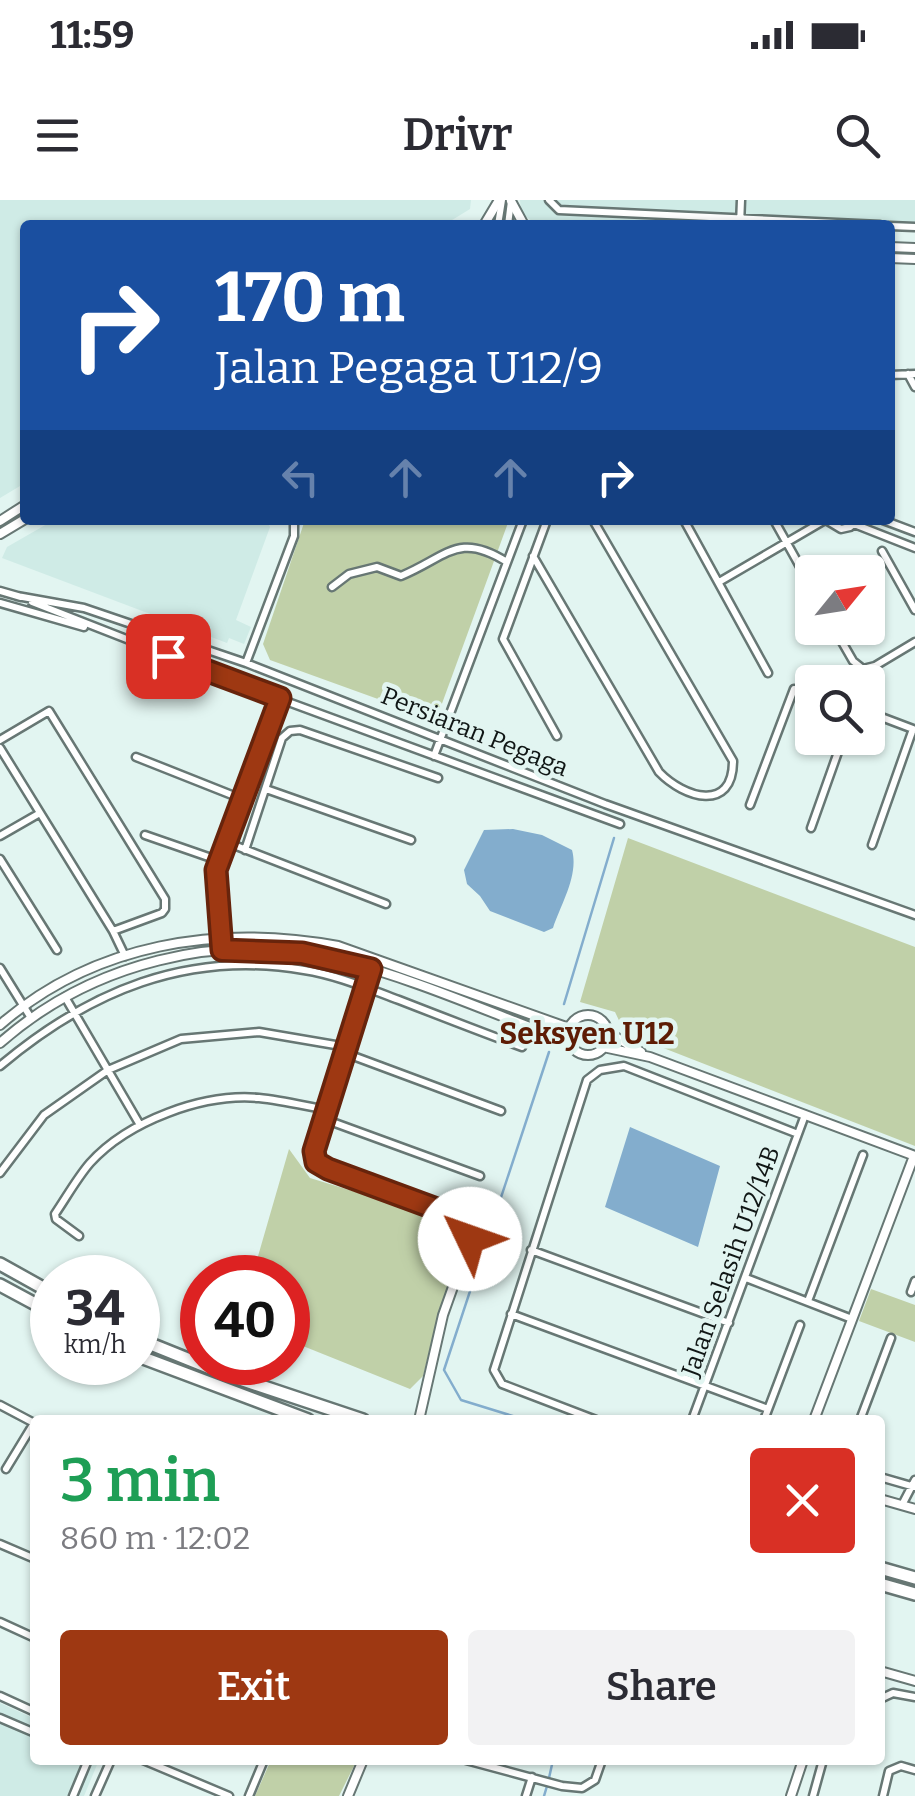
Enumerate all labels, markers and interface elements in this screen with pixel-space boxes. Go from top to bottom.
text: 11:59 [50,12,135,58]
icon: menu [30,108,85,163]
text: Drivr [403,108,512,162]
icon: search [830,108,885,163]
text: 170 m [215,256,405,340]
icon: right [50,260,180,390]
text: Jalan Pegaga U12/9 [215,341,603,395]
icon: left [273,450,328,505]
icon: ahead [378,450,433,505]
icon: ahead [483,450,538,505]
icon: right [588,450,643,505]
north arrow [795,555,885,645]
map controls [795,555,885,755]
pin [126,614,211,699]
icon: arrive [141,629,196,684]
button: search [795,665,885,755]
street label: Persiaran Pegaga [377,681,573,783]
district label: Seksyen U12 [499,1016,675,1052]
street label: Jalan Selasih U12/14B [675,1142,787,1382]
position arrow [418,1187,522,1291]
speed limit sign: 40 [180,1255,310,1385]
text: 34 [65,1278,125,1338]
text: km/h [64,1330,126,1360]
text: 3 min [60,1445,220,1517]
button: close [750,1448,855,1553]
text: 860 m · 12:02 [60,1519,250,1557]
button: Exit [60,1630,448,1745]
button: Share [468,1630,855,1745]

